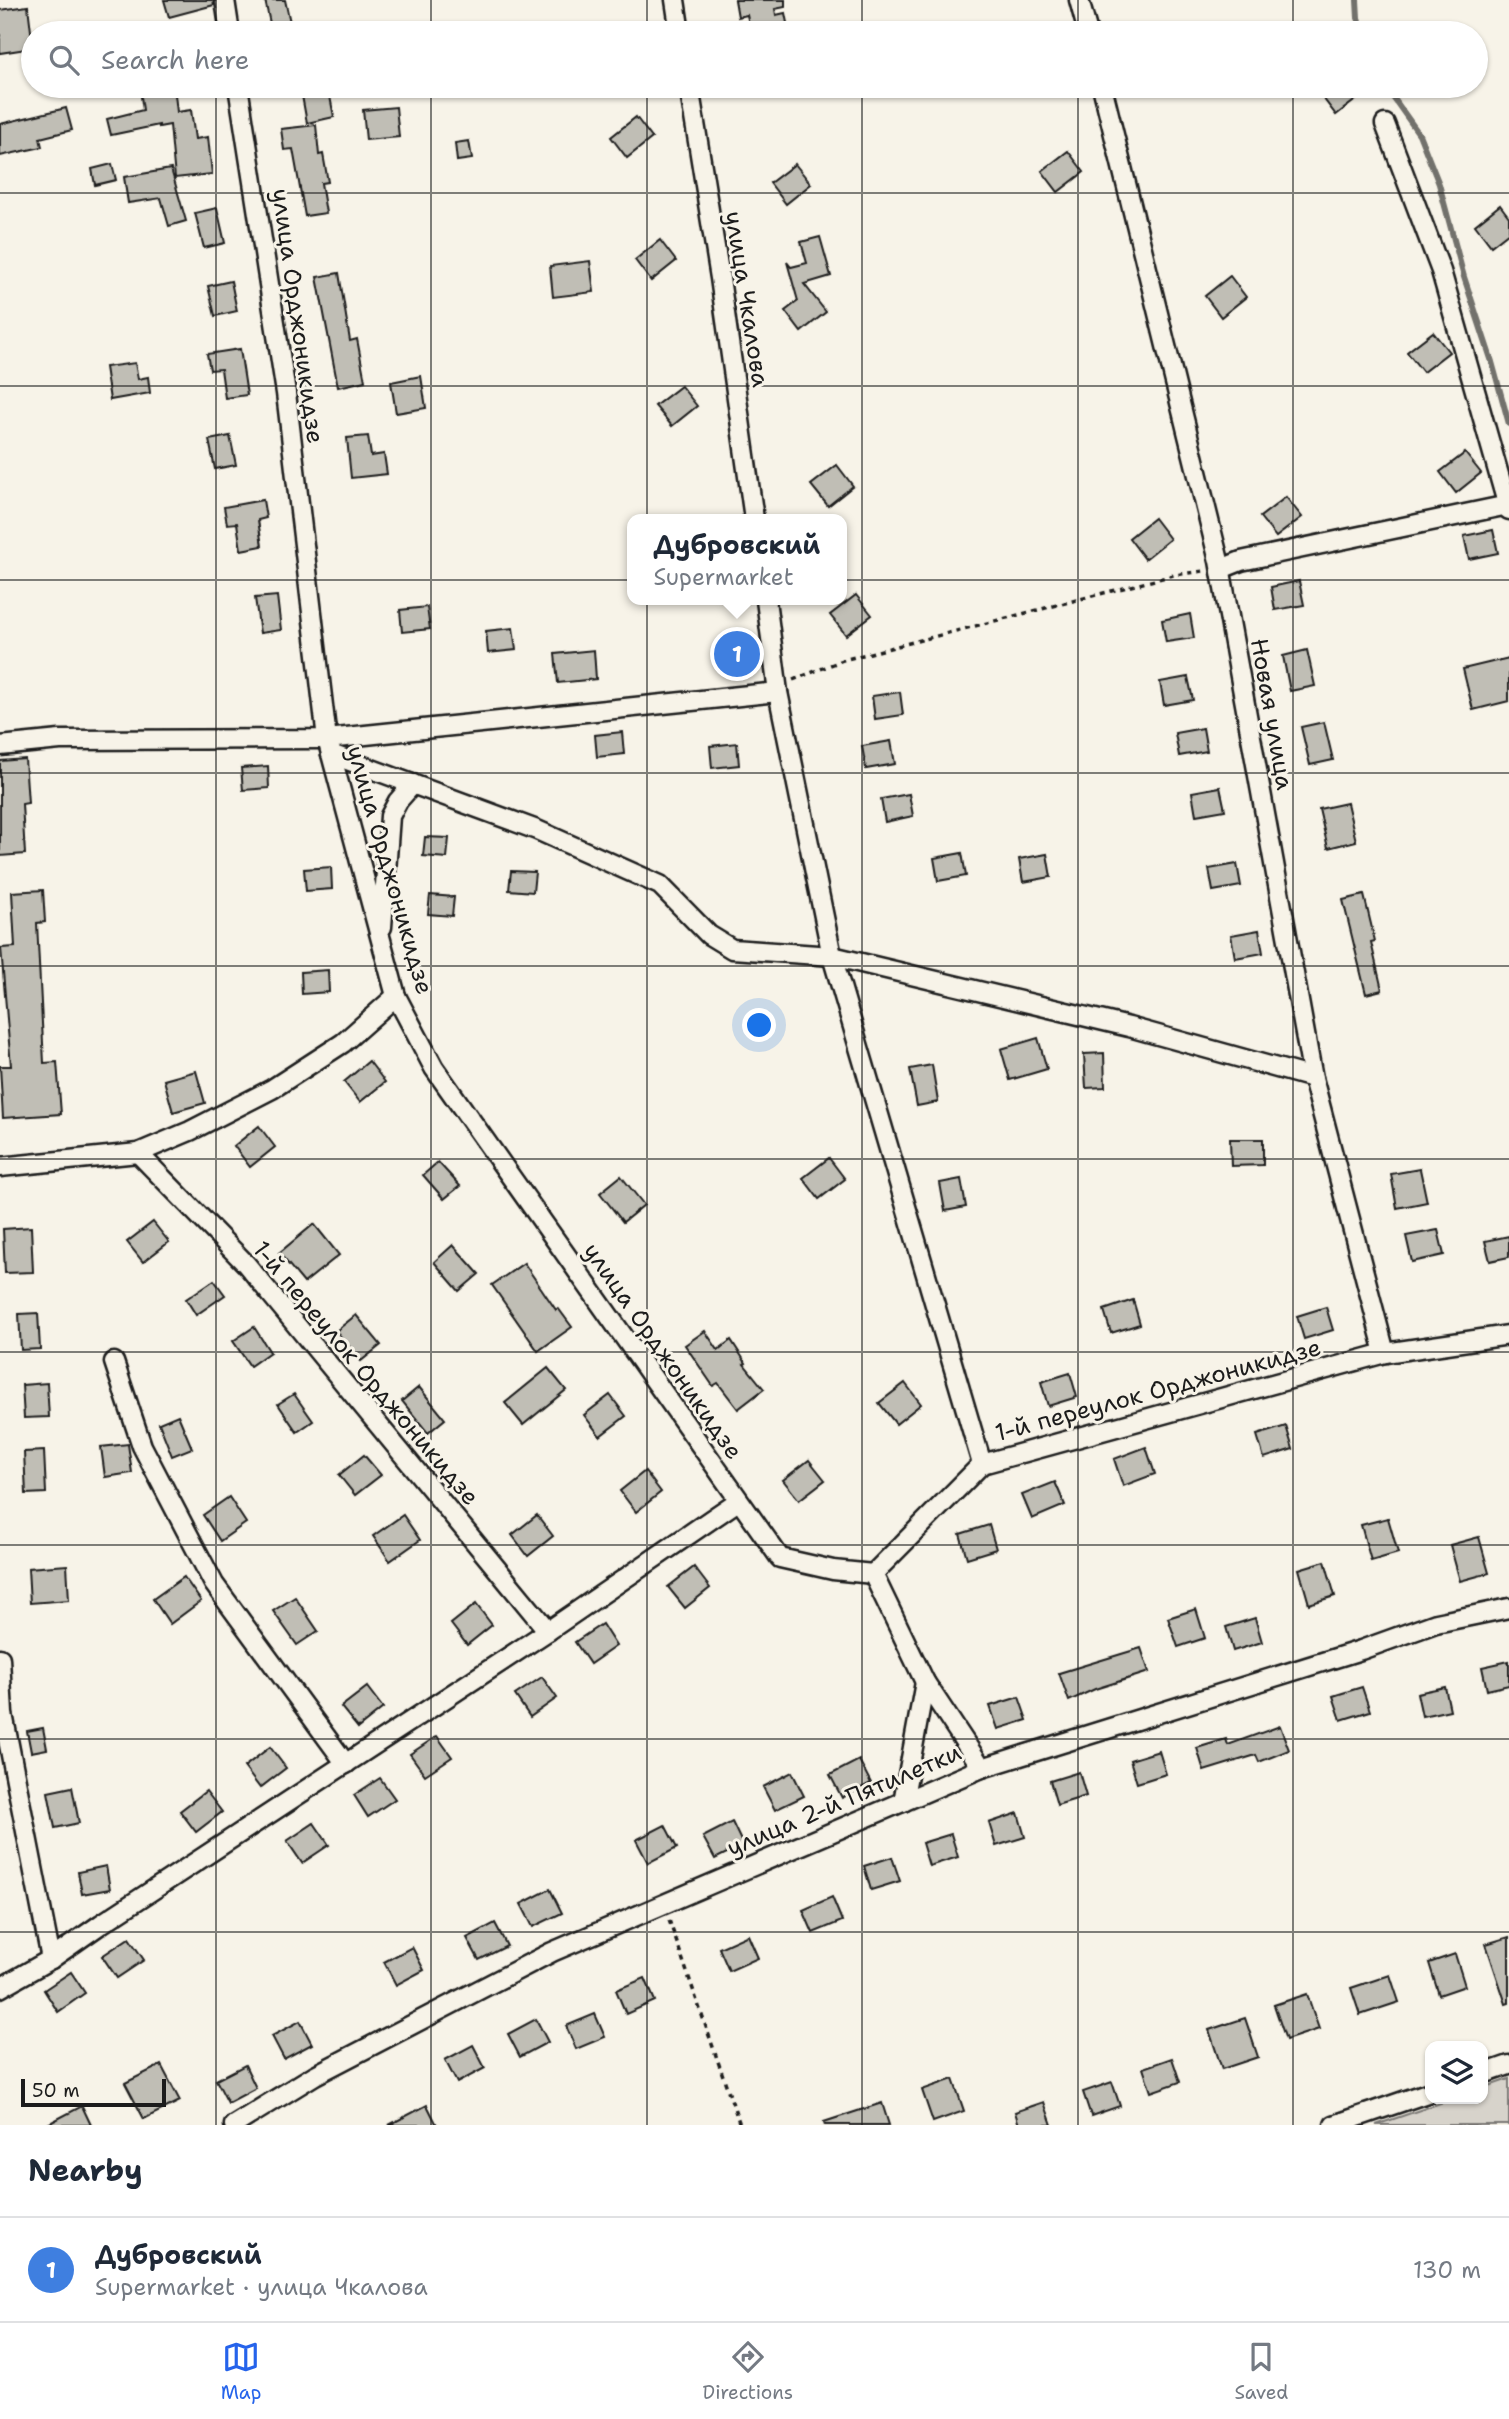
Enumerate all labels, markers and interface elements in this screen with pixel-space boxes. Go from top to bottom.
search box [21,21,1488,98]
icon: search [45,41,83,79]
text: Search here [101,42,250,77]
street label: улица Орджоникидзе [264,186,332,446]
street label: улица Чкалова [717,209,777,389]
popup [627,514,847,605]
text: Дубровский [654,527,820,562]
text: Supermarket [654,562,794,592]
pin: 1 [714,628,760,680]
street label: Новая улица [1243,636,1301,792]
street label: улица Орджоникидзе [339,742,441,998]
your location [742,1008,776,1042]
street label: 1-й переулок Орджоникидзе [246,1234,486,1512]
street label: улица Орджоникидзе [576,1236,750,1466]
street label: 1-й переулок Орджоникидзе [992,1331,1324,1449]
street label: улица 2-й Пятилетки [722,1736,966,1864]
map controls [1425,2041,1488,2104]
button: layers [1425,2041,1488,2104]
scale bar [21,2076,166,2108]
text: 50 m [32,2078,80,2103]
text: Nearby [28,2150,143,2191]
text: Дубровский [95,2237,262,2272]
text: 1 [46,2255,56,2285]
text: 130 m [1413,2255,1481,2285]
text: Supermarket · улица Чкалова [95,2272,428,2302]
tab: Map [221,2338,261,2405]
tab: Directions [703,2338,793,2405]
tab: Saved [1234,2338,1288,2405]

